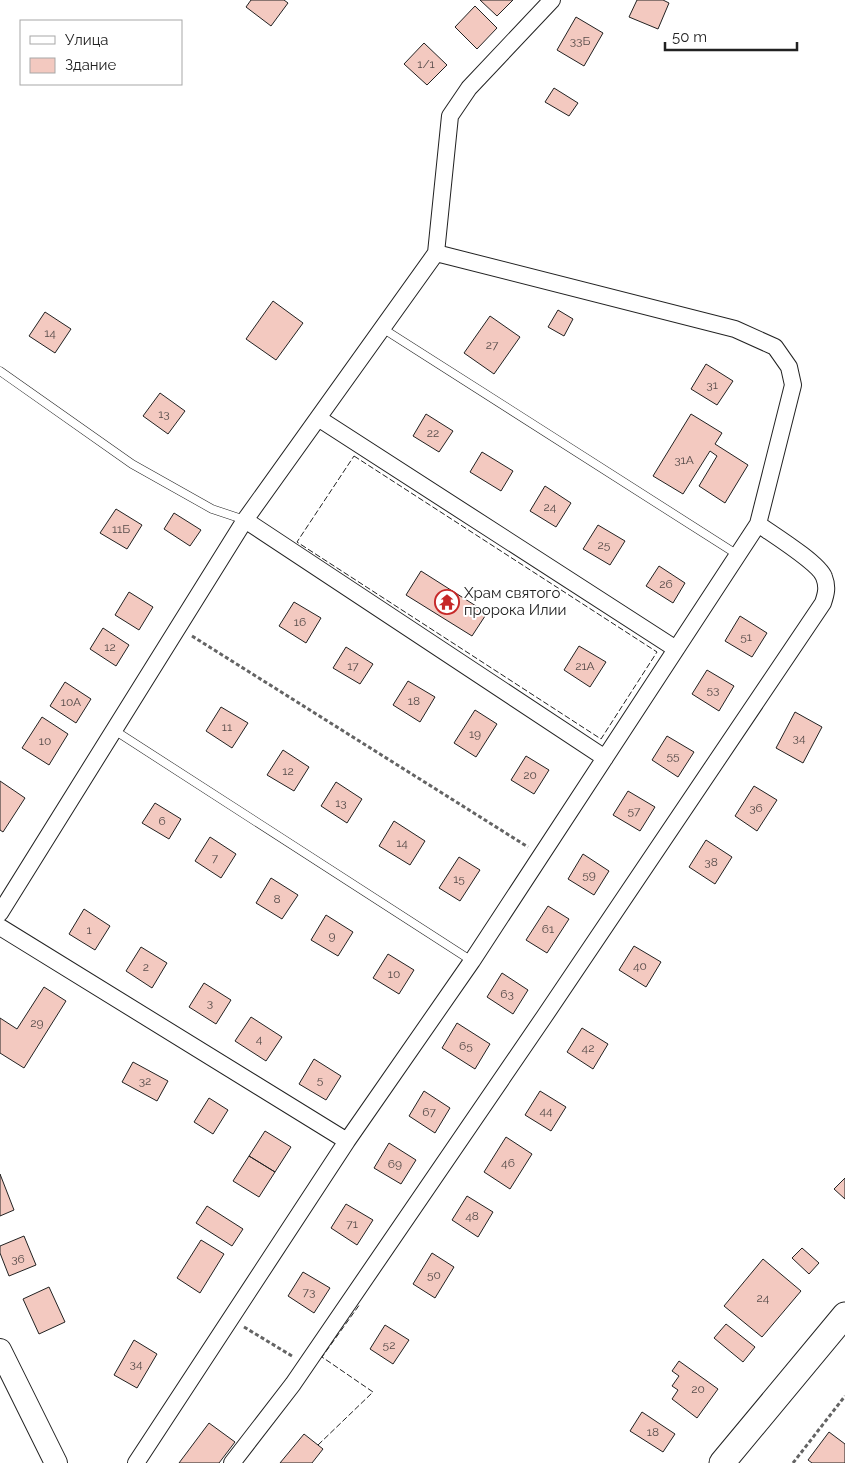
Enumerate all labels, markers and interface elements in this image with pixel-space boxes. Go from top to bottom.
legend [20,20,182,85]
scale bar [665,20,798,52]
text: 50 m [672,28,707,46]
text: Улица [65,31,109,49]
house number: 33Б [570,34,590,48]
text: Здание [65,56,117,74]
house number: 1/1 [417,57,435,71]
house number: 14 [44,326,56,340]
house number: 27 [486,338,499,352]
house number: 31 [706,378,718,392]
house number: 13 [158,407,170,421]
house number: 22 [427,426,439,440]
house number: 31А [674,453,694,467]
house number: 24 [544,500,557,514]
house number: 11Б [112,522,130,536]
house number: 25 [598,538,611,552]
house number: 26 [659,577,673,591]
place label: Храм святого пророка Илии [464,584,566,619]
temple icon: Храм святого пророка Илии [434,589,460,615]
house number: 16 [294,615,306,629]
house number: 51 [740,630,752,644]
house number: 12 [104,640,116,654]
house number: 17 [347,659,359,673]
house number: 21А [575,659,595,673]
house number: 53 [707,683,719,697]
house number: 18 [408,694,420,708]
house number: 10А [61,695,81,709]
house number: 11 [222,720,232,734]
house number: 19 [469,727,481,741]
house number: 34 [793,731,806,745]
house number: 10 [39,734,51,748]
house number: 55 [666,749,680,763]
house number: 12 [282,764,294,778]
house number: 20 [523,768,537,782]
house number: 13 [335,796,347,810]
house number: 36 [749,801,763,815]
house number: 57 [628,804,641,818]
house number: 6 [158,814,166,828]
house number: 14 [396,836,408,850]
house number: 7 [212,851,219,865]
house number: 38 [704,855,718,869]
house number: 59 [582,868,596,882]
house number: 15 [453,872,465,886]
house number: 8 [273,892,281,906]
house number: 61 [542,922,554,936]
house number: 1 [86,923,92,937]
house number: 9 [328,929,336,943]
house number: 40 [633,959,647,973]
house number: 2 [143,960,149,974]
house number: 10 [388,967,400,981]
house number: 63 [500,987,514,1001]
house number: 3 [207,996,213,1010]
house number: 29 [30,1016,44,1030]
house number: 4 [256,1032,263,1046]
house number: 65 [459,1039,473,1053]
house number: 42 [582,1041,594,1055]
house number: 5 [317,1073,324,1087]
house number: 32 [139,1074,151,1088]
house number: 44 [539,1104,553,1118]
house number: 67 [422,1105,436,1119]
house number: 46 [501,1156,515,1170]
house number: 69 [388,1157,402,1171]
house number: 48 [465,1209,479,1223]
house number: 71 [346,1217,358,1231]
house number: 36 [11,1252,25,1266]
house number: 50 [427,1268,441,1282]
house number: 73 [303,1285,315,1299]
house number: 24 [757,1291,770,1305]
house number: 52 [383,1338,395,1352]
house number: 34 [130,1357,143,1371]
house number: 20 [691,1382,705,1396]
house number: 18 [647,1425,659,1439]

